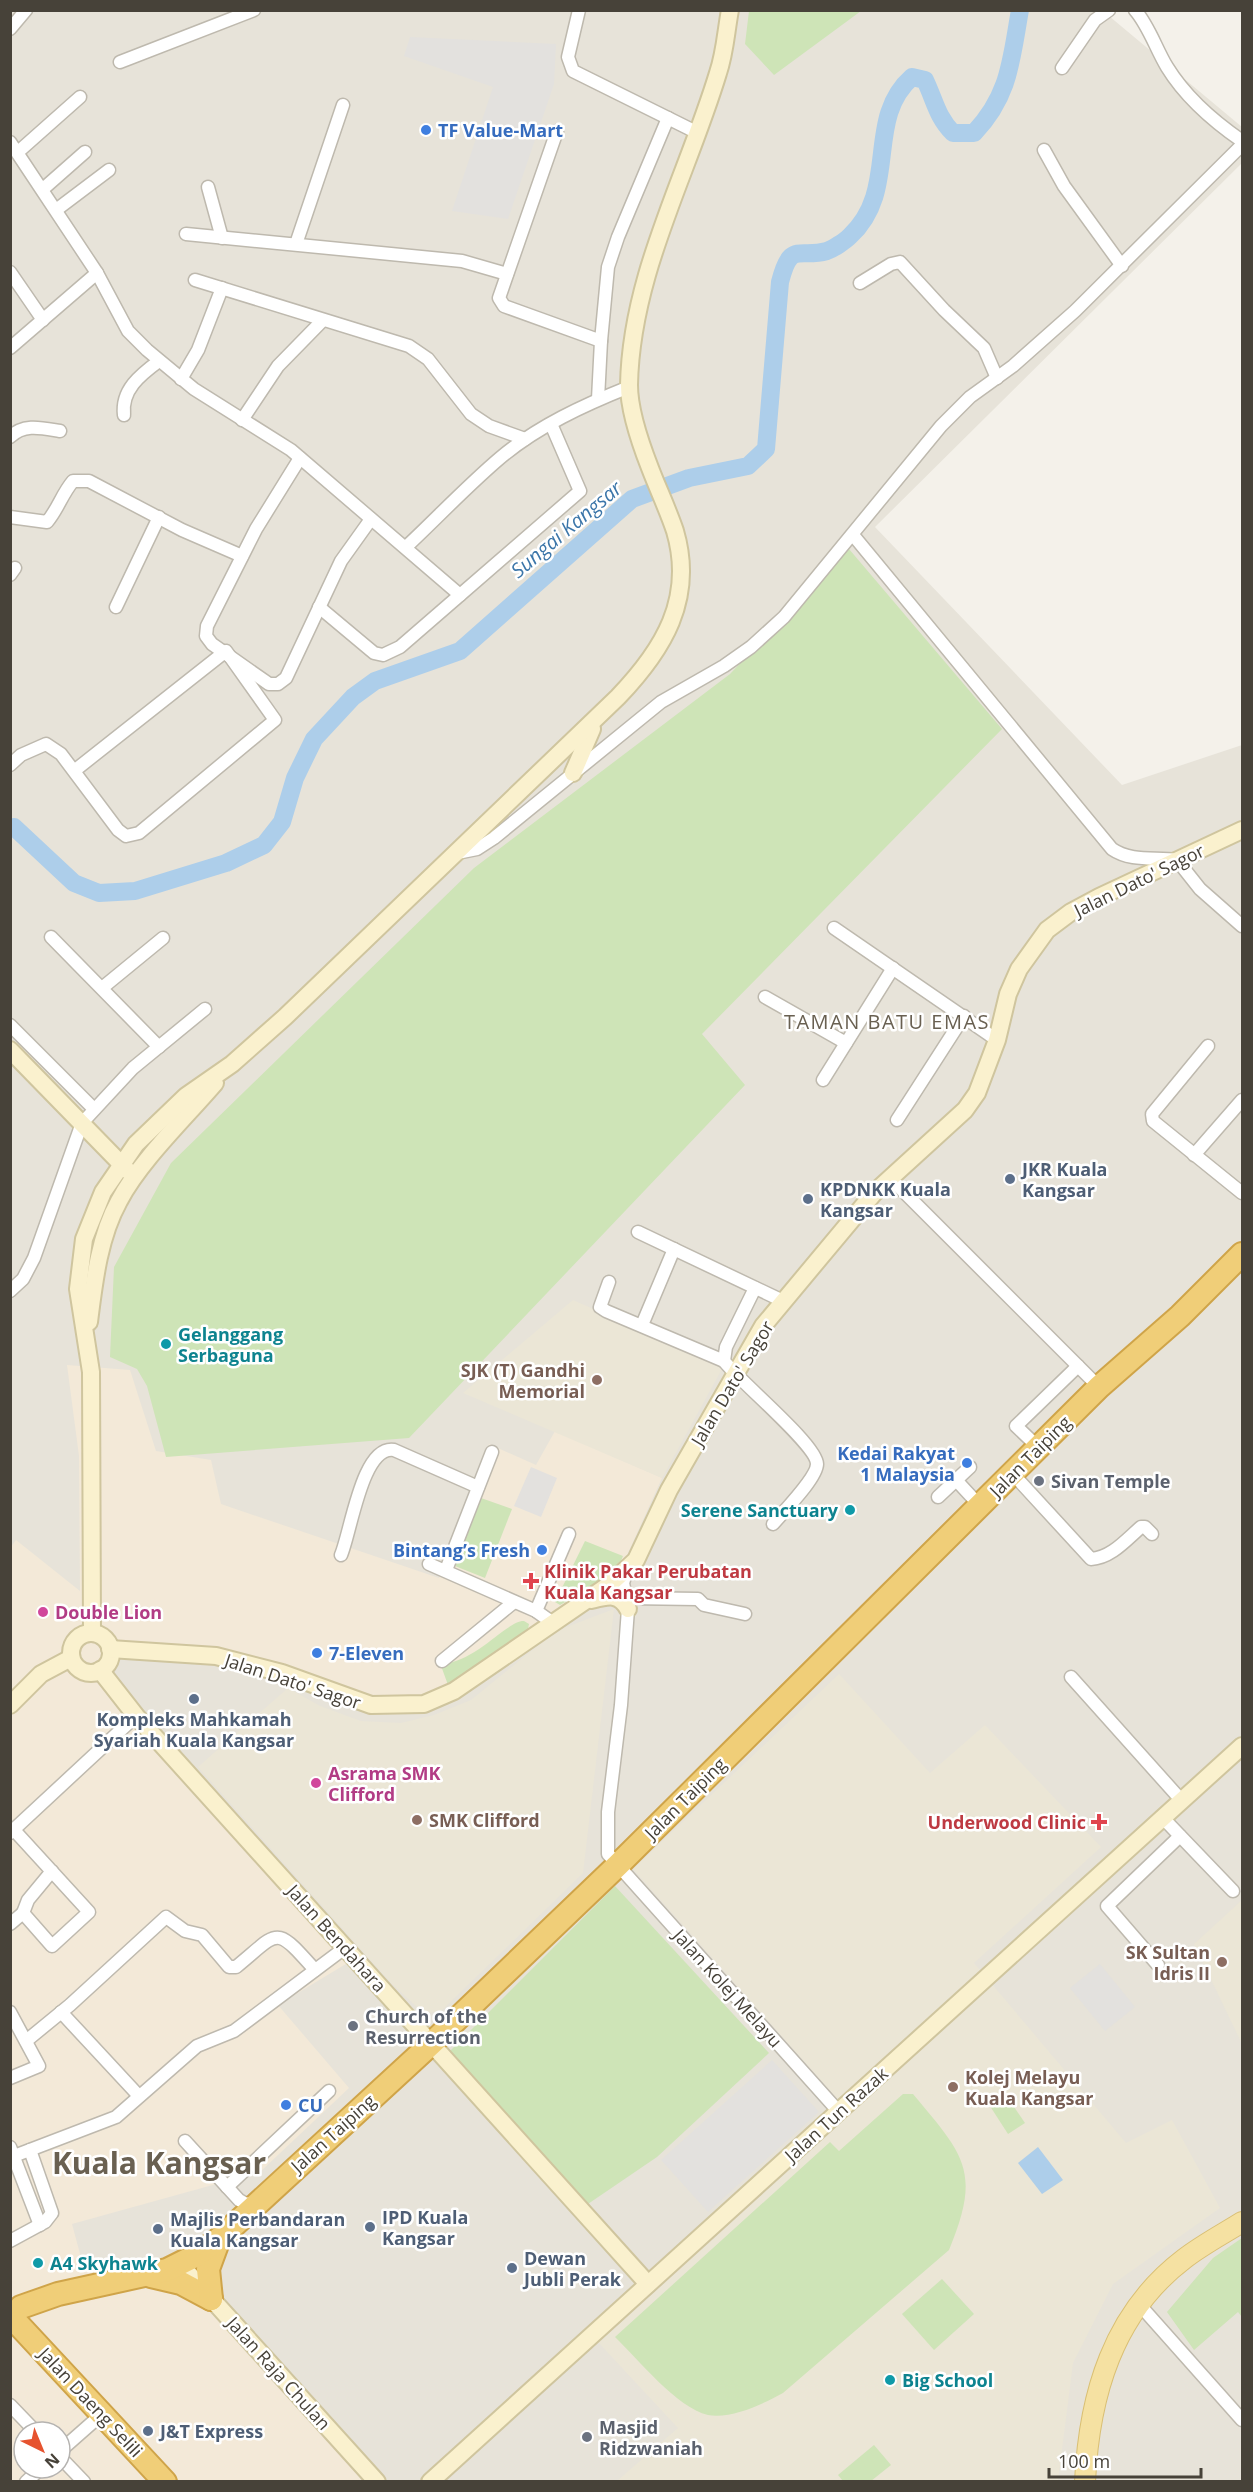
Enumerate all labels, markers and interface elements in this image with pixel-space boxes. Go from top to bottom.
place label: TF Value-Mart [438,118,563,142]
marker: TF Value-Mart [419,123,433,137]
water label: Sungai Kangsar [505,474,628,583]
street label: Jalan Dato' Sagor [1068,838,1209,923]
district label: TAMAN BATU EMAS [784,1008,990,1035]
place label: JKR Kuala Kangsar [1020,1157,1108,1202]
marker: JKR Kuala Kangsar [1003,1172,1017,1186]
place label: KPDNKK Kuala Kangsar [820,1177,951,1222]
marker: KPDNKK Kuala Kangsar [801,1192,815,1206]
street label: Jalan Dato' Sagor [684,1315,779,1452]
place label: Gelanggang Serbaguna [178,1322,283,1367]
marker: Gelanggang Serbaguna [159,1337,173,1351]
place label: SJK (T) Gandhi Memorial [461,1358,585,1403]
marker: SJK (T) Gandhi Memorial [590,1373,604,1387]
street label: Jalan Taiping [983,1410,1076,1503]
place label: Kedai Rakyat 1 Malaysia [837,1441,955,1486]
marker: Kedai Rakyat 1 Malaysia [960,1456,974,1470]
place label: Sivan Temple [1051,1469,1170,1493]
marker: Sivan Temple [1032,1474,1046,1488]
place label: Serene Sanctuary [681,1498,839,1522]
marker: Serene Sanctuary [843,1503,857,1517]
place label: Bintang’s Fresh [393,1538,530,1562]
marker: Bintang’s Fresh [535,1543,549,1557]
place label: Klinik Pakar Perubatan Kuala Kangsar [544,1559,752,1604]
marker: Klinik Pakar Perubatan Kuala Kangsar [522,1572,540,1590]
place label: Double Lion [55,1600,162,1624]
marker: Double Lion [36,1605,50,1619]
place label: 7-Eleven [329,1641,404,1665]
marker: 7-Eleven [310,1646,324,1660]
street label: Jalan Dato' Sagor [220,1647,365,1715]
marker: Kompleks Mahkamah Syariah Kuala Kangsar [187,1692,201,1706]
place label: Kompleks Mahkamah Syariah Kuala Kangsar [94,1707,294,1752]
street label: Jalan Taiping [638,1752,731,1845]
place label: Asrama SMK Clifford [328,1761,441,1806]
marker: Asrama SMK Clifford [309,1776,323,1790]
place label: SMK Clifford [429,1808,540,1832]
place label: Underwood Clinic [928,1810,1086,1834]
marker: SMK Clifford [410,1813,424,1827]
marker: Underwood Clinic [1090,1813,1108,1831]
street label: Jalan Bendahara [281,1877,392,1997]
street label: Jalan Kolej Melayu [667,1922,788,2052]
place label: SK Sultan Idris II [1126,1940,1210,1985]
marker: SK Sultan Idris II [1215,1955,1229,1969]
place label: Church of the Resurrection [365,2004,487,2049]
marker: Church of the Resurrection [346,2019,360,2033]
street label: Jalan Tun Razak [778,2061,893,2168]
place label: Kolej Melayu Kuala Kangsar [965,2065,1094,2110]
marker: Kolej Melayu Kuala Kangsar [946,2080,960,2094]
street label: Jalan Taiping [284,2088,381,2179]
place label: CU [298,2093,323,2117]
marker: CU [279,2098,293,2112]
district label: Kuala Kangsar [52,2142,266,2183]
place label: IPD Kuala Kangsar [382,2205,468,2250]
place label: Majlis Perbandaran Kuala Kangsar [170,2207,345,2252]
marker: IPD Kuala Kangsar [363,2220,377,2234]
marker: Majlis Perbandaran Kuala Kangsar [151,2222,165,2236]
place label: Dewan Jubli Perak [522,2246,622,2291]
place label: A4 Skyhawk [50,2251,159,2275]
marker: A4 Skyhawk [31,2256,45,2270]
marker: Dewan Jubli Perak [505,2261,519,2275]
street label: Jalan Raja Chulan [220,2310,336,2435]
street label: Jalan Daeng Selili [32,2340,148,2462]
place label: Big School [902,2368,993,2392]
marker: Big School [883,2373,897,2387]
place label: Masjid Ridzwaniah [599,2415,703,2460]
place label: J&T Express [158,2419,263,2443]
north arrow [12,2420,72,2480]
marker: J&T Express [141,2424,155,2438]
marker: Masjid Ridzwaniah [580,2430,594,2444]
scale bar [1049,2441,1200,2479]
text: N [40,2448,64,2473]
text: 100 m [1058,2449,1110,2473]

